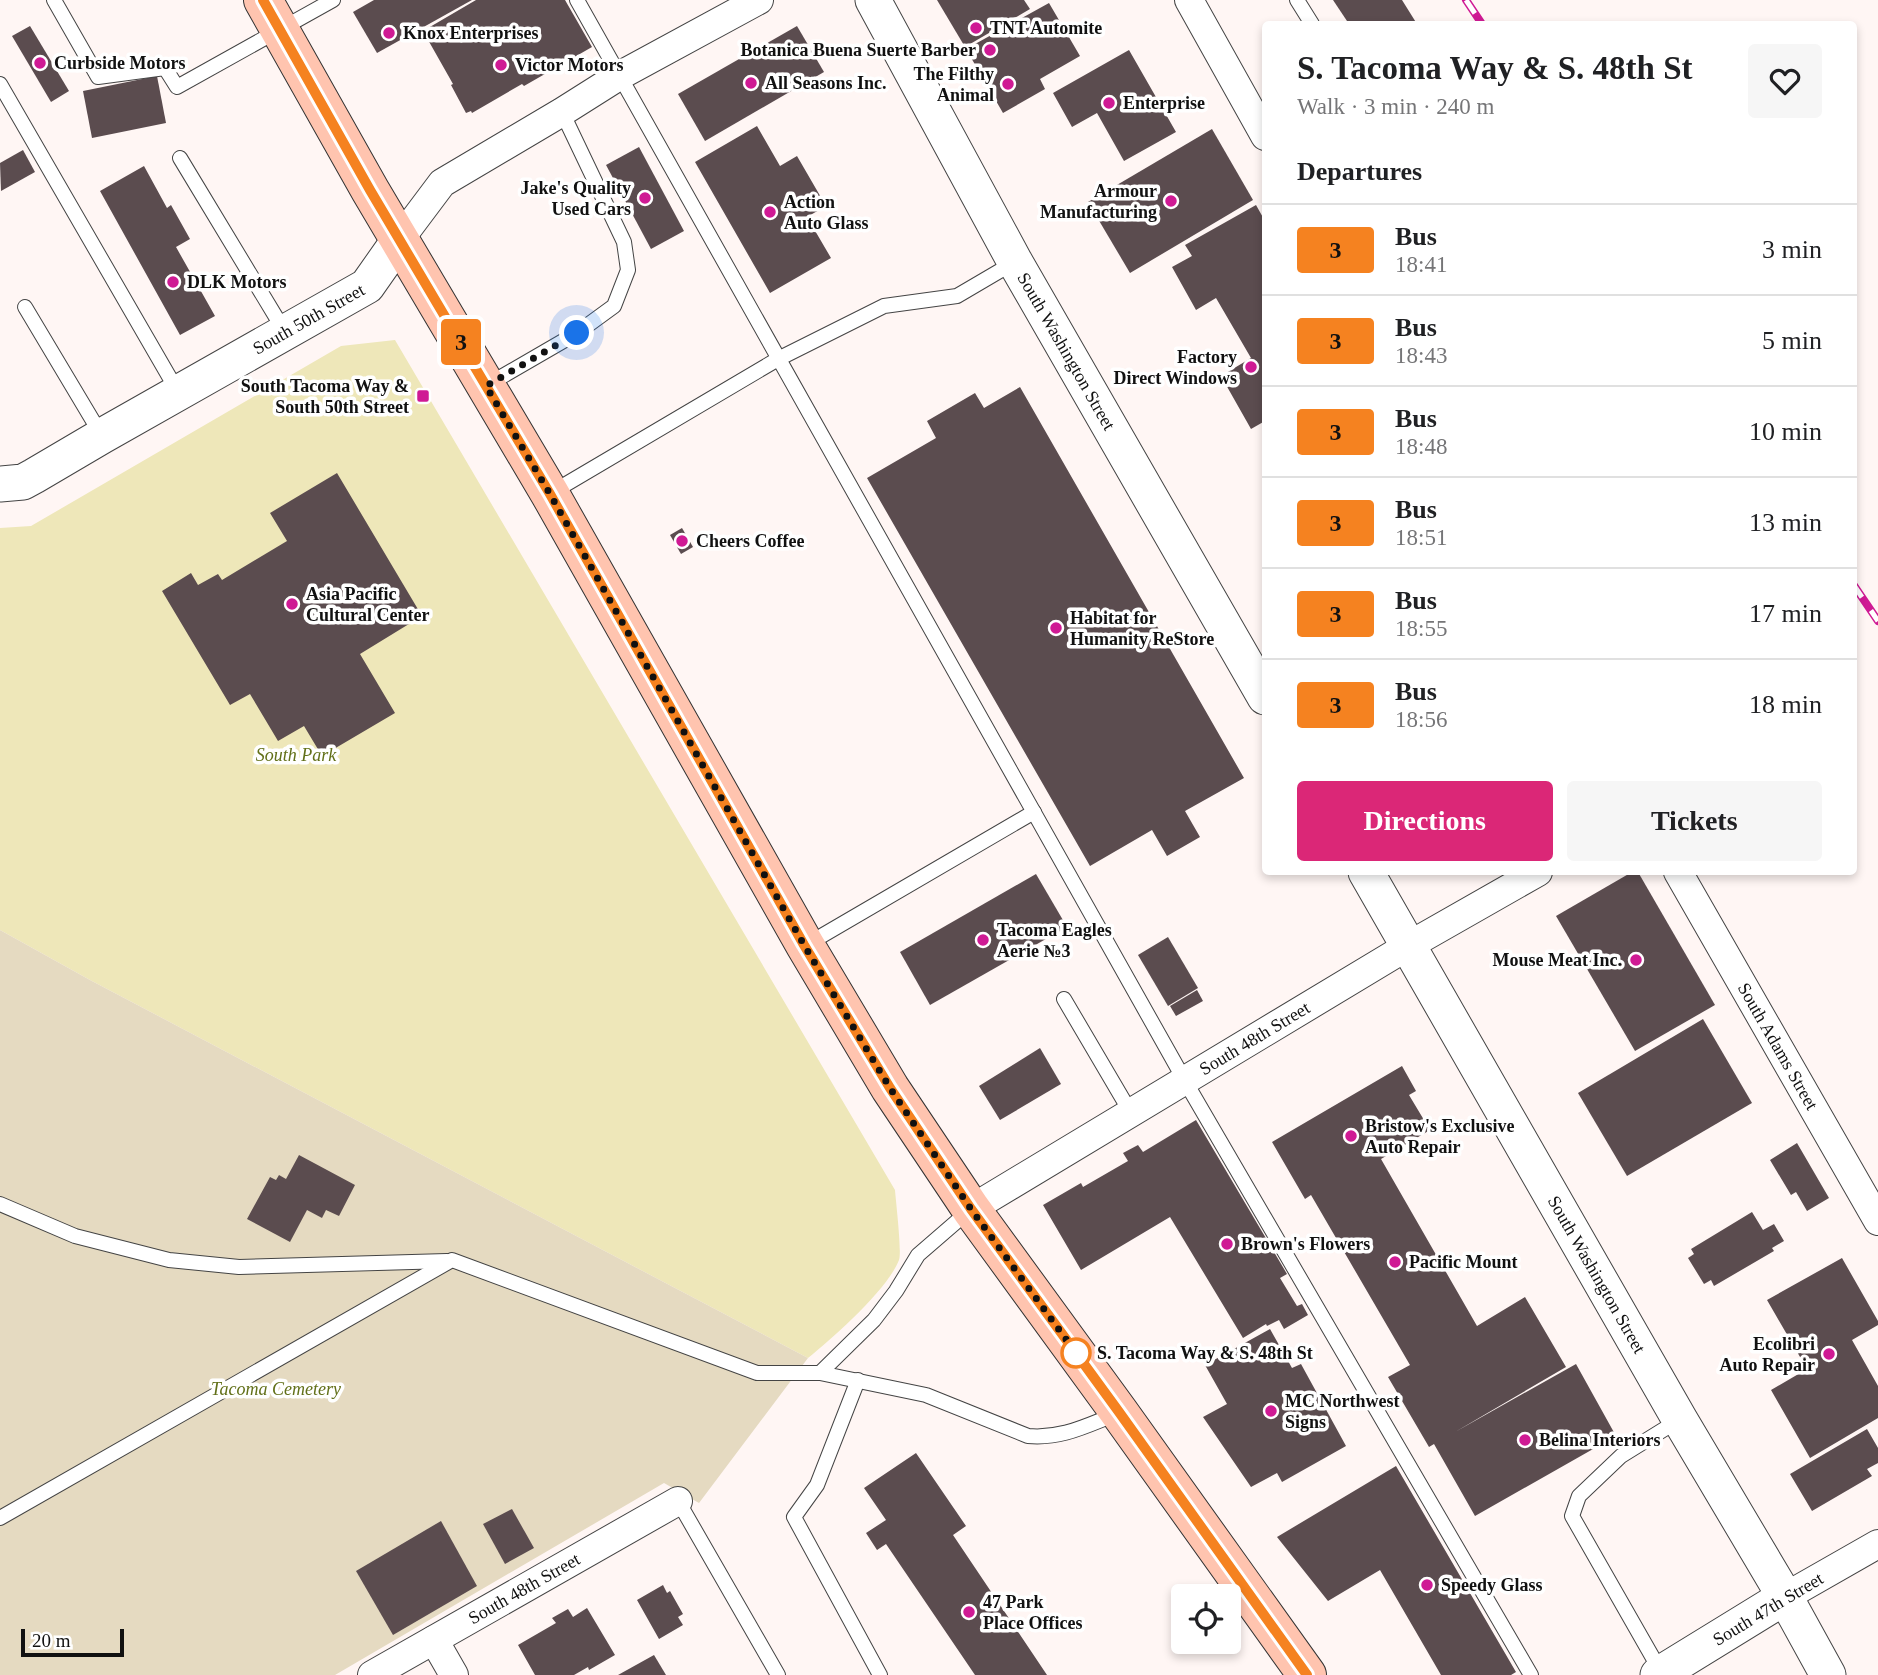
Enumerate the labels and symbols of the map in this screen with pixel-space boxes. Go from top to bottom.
place label: TNT Automite [990,18,1102,38]
marker: TNT Automite [968,20,984,36]
place label: Knox Enterprises [403,23,539,43]
marker: Knox Enterprises [381,25,397,41]
place label: Botanica Buena Suerte Barber [741,40,976,60]
marker: Botanica Buena Suerte Barber [982,42,998,58]
place label: Curbside Motors [54,53,186,73]
marker: Curbside Motors [32,55,48,71]
place label: Victor Motors [515,55,623,75]
marker: Victor Motors [493,57,509,73]
place label: The Filthy Animal [913,64,994,105]
place label: All Seasons Inc. [765,73,887,93]
marker: All Seasons Inc. [743,75,759,91]
marker: The Filthy Animal [1000,76,1016,92]
place label: Enterprise [1123,93,1205,113]
marker: Enterprise [1101,95,1117,111]
place label: Jake's Quality Used Cars [520,178,631,219]
place label: Armour Manufacturing [1040,181,1157,222]
marker: Jake's Quality Used Cars [637,190,653,206]
place label: Action Auto Glass [784,192,869,233]
marker: Armour Manufacturing [1163,193,1179,209]
marker: Action Auto Glass [762,204,778,220]
street label: South Washington Street [1013,269,1119,434]
place label: DLK Motors [187,272,286,292]
marker: DLK Motors [165,274,181,290]
street label: South 50th Street [249,279,368,359]
your location [559,315,594,350]
line badge: 3 [438,319,484,365]
place label: Factory Direct Windows [1113,347,1237,388]
marker: Factory Direct Windows [1243,359,1259,375]
place label: South Tacoma Way & South 50th Street [241,376,409,417]
marker: South Tacoma Way & South 50th Street [415,388,431,404]
place label: Cheers Coffee [696,531,804,551]
marker: Cheers Coffee [674,533,690,549]
place label: Asia Pacific Cultural Center [306,584,429,625]
marker: Asia Pacific Cultural Center [284,596,300,612]
place label: Habitat for Humanity ReStore [1070,608,1214,649]
marker: Habitat for Humanity ReStore [1048,620,1064,636]
park label: South Park [256,745,337,765]
place label: Tacoma Eagles Aerie №3 [997,920,1112,961]
marker: Tacoma Eagles Aerie №3 [975,932,991,948]
place label: Mouse Meat Inc. [1493,950,1622,970]
marker: Mouse Meat Inc. [1628,952,1644,968]
street label: South Adams Street [1734,979,1822,1113]
street label: South 48th Street [1196,998,1313,1079]
place label: Bristow's Exclusive Auto Repair [1365,1116,1515,1157]
marker: Bristow's Exclusive Auto Repair [1343,1128,1359,1144]
street label: South Washington Street [1544,1192,1650,1357]
place label: Brown's Flowers [1241,1234,1370,1254]
marker: Brown's Flowers [1219,1236,1235,1252]
place label: Pacific Mount [1409,1252,1517,1272]
marker: Pacific Mount [1387,1254,1403,1270]
place label: Ecolibri Auto Repair [1720,1334,1815,1375]
marker: S. Tacoma Way & S. 48th St [1061,1338,1091,1368]
place label: S. Tacoma Way & S. 48th St [1097,1343,1313,1363]
marker: Ecolibri Auto Repair [1821,1346,1837,1362]
park label: Tacoma Cemetery [211,1379,341,1399]
place label: MC Northwest Signs [1285,1391,1399,1432]
marker: MC Northwest Signs [1263,1403,1279,1419]
place label: Belina Interiors [1539,1430,1661,1450]
marker: Belina Interiors [1517,1432,1533,1448]
street label: South 48th Street [465,1549,583,1628]
street label: South 47th Street [1709,1568,1827,1650]
place label: Speedy Glass [1441,1575,1543,1595]
marker: Speedy Glass [1419,1577,1435,1593]
place label: 47 Park Place Offices [983,1592,1082,1633]
marker: 47 Park Place Offices [961,1604,977,1620]
scale bar [21,1626,124,1658]

